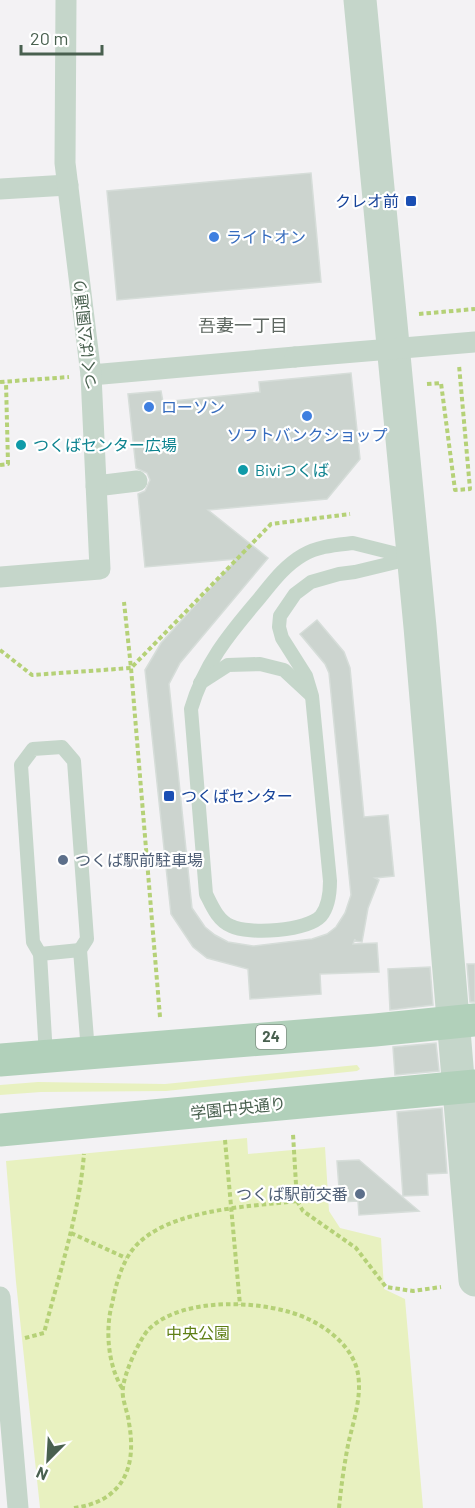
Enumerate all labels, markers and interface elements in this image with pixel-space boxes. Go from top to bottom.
scale bar [21,18,102,56]
text: 20 m [30,27,68,49]
place label: クレオ前 [335,191,399,210]
marker: クレオ前 [404,194,418,208]
place label: ライトオン [226,227,306,246]
marker: ライトオン [207,230,221,244]
street label: つくば公園通り [69,277,100,391]
district label: 吾妻一丁目 [198,314,288,336]
place label: ローソン [161,397,225,416]
marker: ローソン [142,400,156,414]
marker: ソフトバンクショップ [300,409,314,423]
place label: ソフトバンクショップ [227,425,387,444]
place label: つくばセンター広場 [33,435,177,454]
marker: つくばセンター広場 [14,438,28,452]
place label: Biviつくば [255,460,329,479]
marker: Biviつくば [236,463,250,477]
place label: つくばセンター [181,786,293,805]
marker: つくばセンター [162,789,176,803]
place label: つくば駅前駐車場 [75,850,203,869]
marker: つくば駅前駐車場 [56,853,70,867]
road number: 24 [256,1025,286,1049]
street label: 学園中央通り [189,1093,287,1122]
place label: つくば駅前交番 [236,1184,348,1203]
marker: つくば駅前交番 [353,1187,367,1201]
park label: 中央公園 [166,1323,230,1342]
north arrow [18,1430,78,1490]
text: N [33,1463,50,1485]

